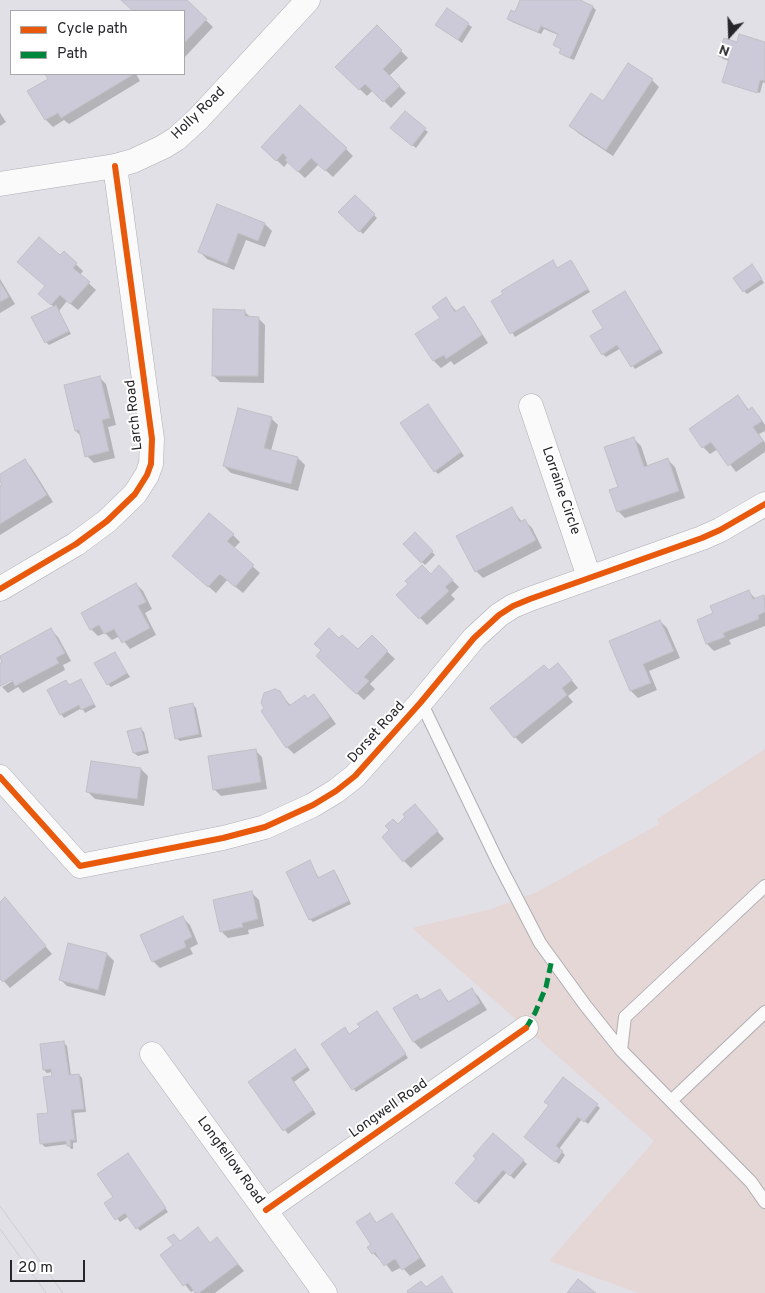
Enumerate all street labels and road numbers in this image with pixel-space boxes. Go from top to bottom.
street label: Holly Road [169,84,229,144]
street label: Larch Road [123,379,147,451]
street label: Lorraine Circle [537,445,583,537]
street label: Dorset Road [345,699,409,767]
street label: Longwell Road [347,1076,431,1142]
street label: Longfellow Road [193,1114,267,1208]

